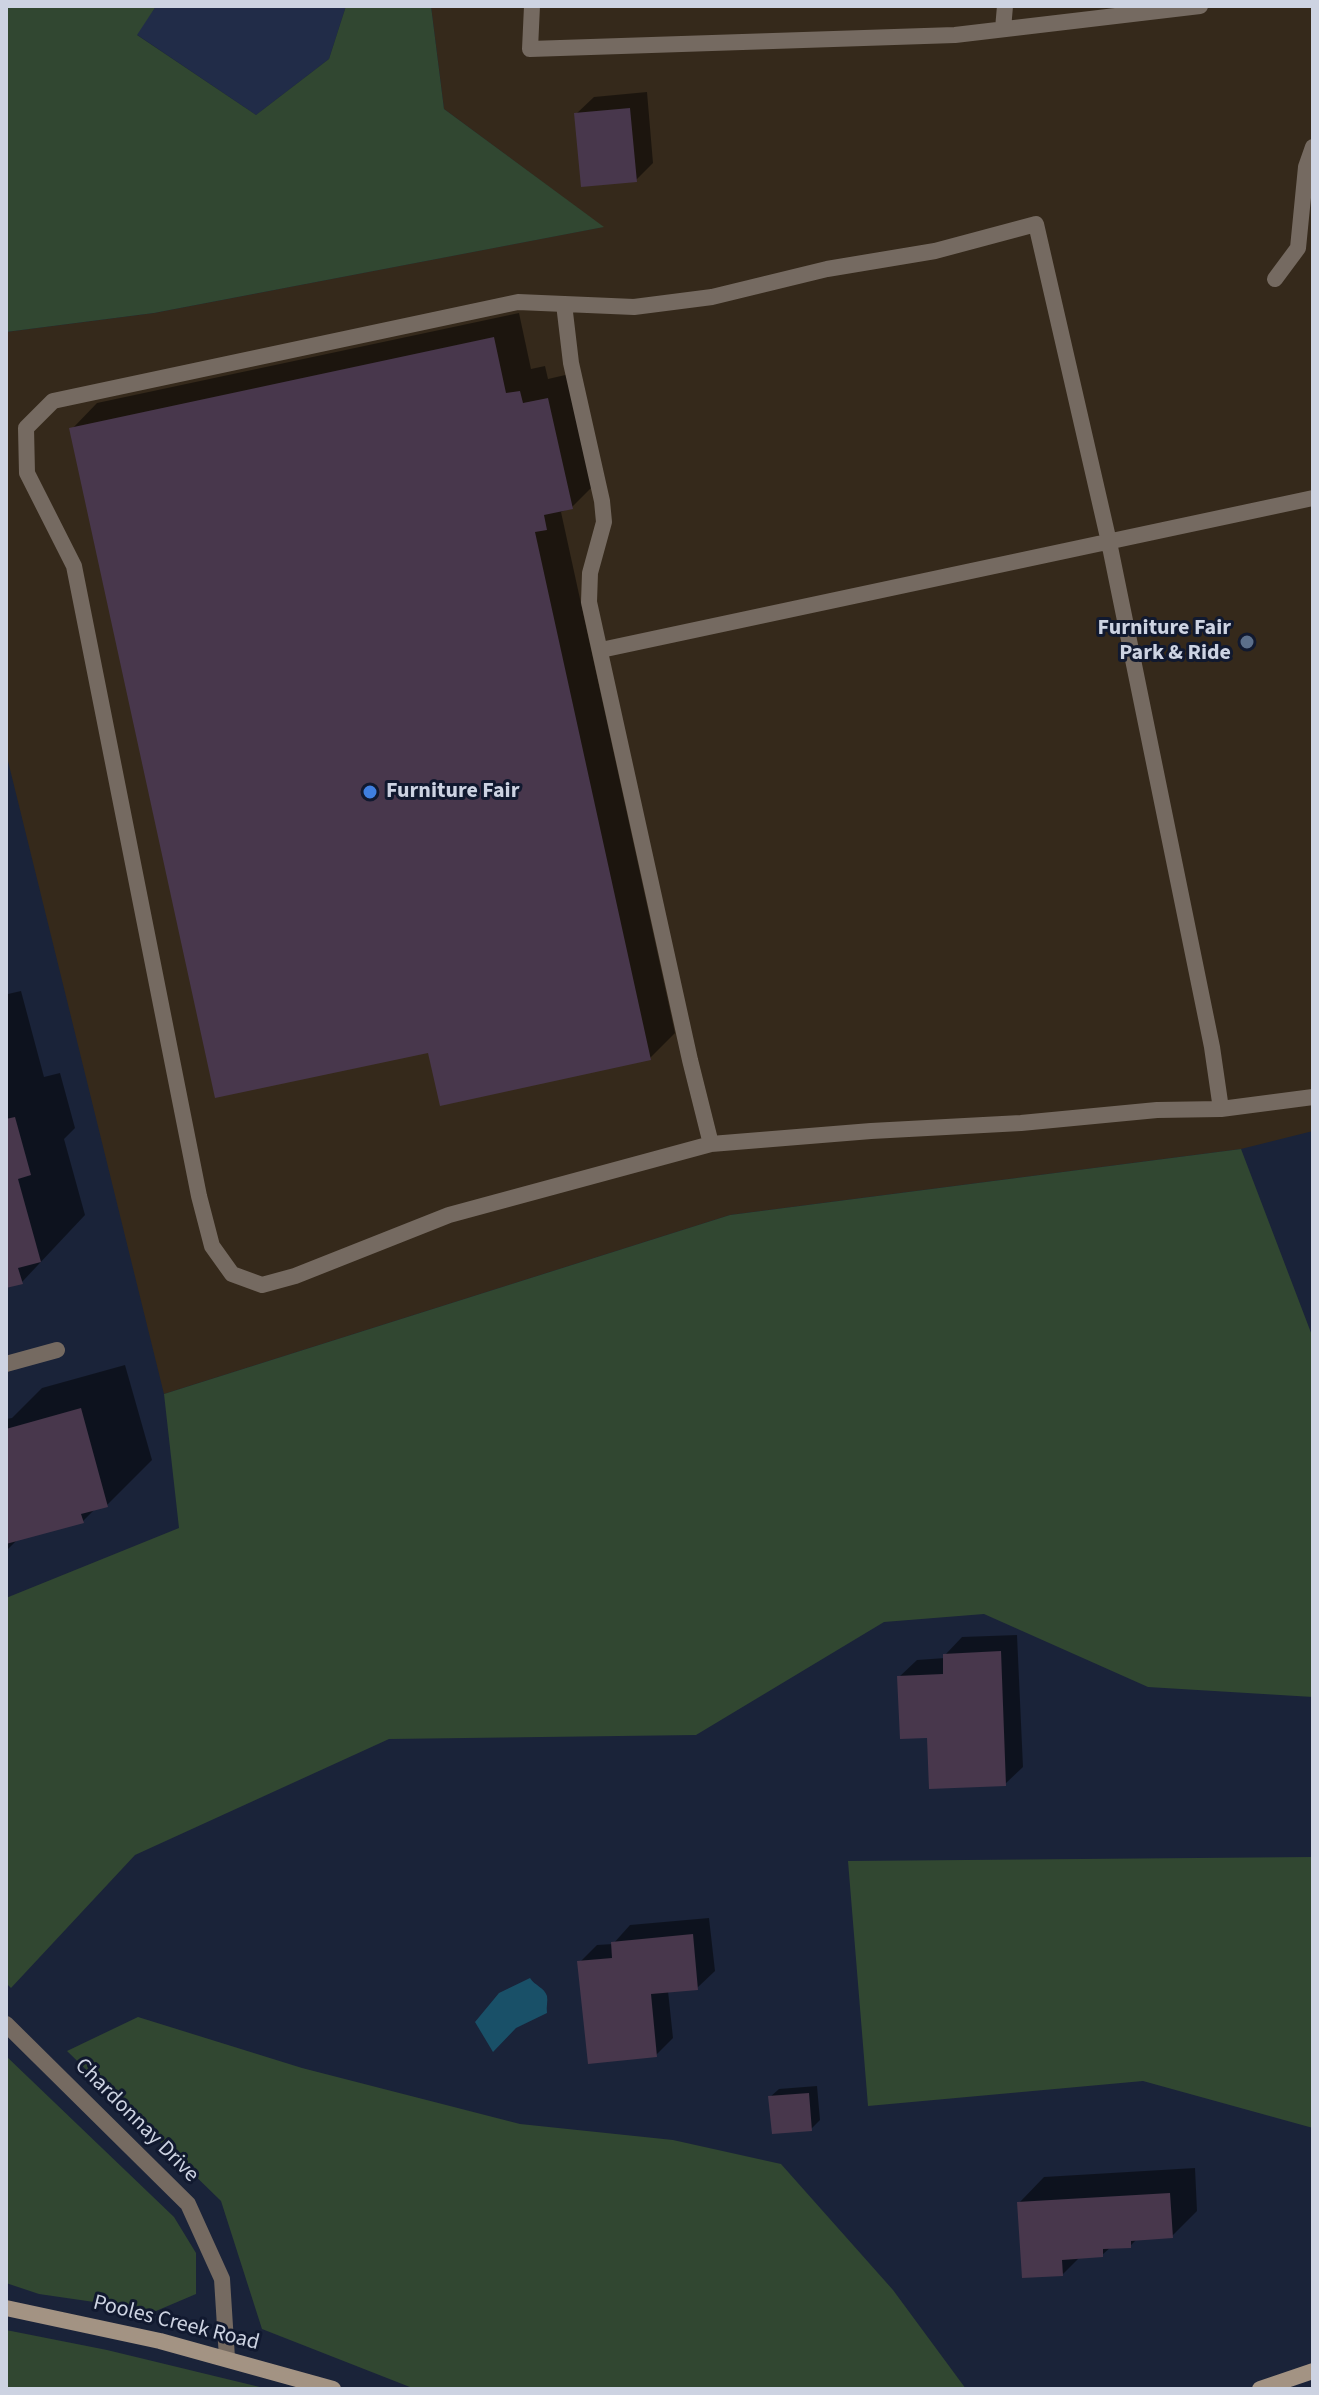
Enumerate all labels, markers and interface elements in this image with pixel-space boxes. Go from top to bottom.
place label: Furniture Fair Park & Ride [1098,616,1231,668]
marker: Furniture Fair Park & Ride [1238,633,1256,651]
place label: Furniture Fair [386,779,519,805]
marker: Furniture Fair [361,783,379,801]
street label: Chardonnay Drive [68,2053,204,2189]
street label: Pooles Creek Road [90,2291,262,2357]

